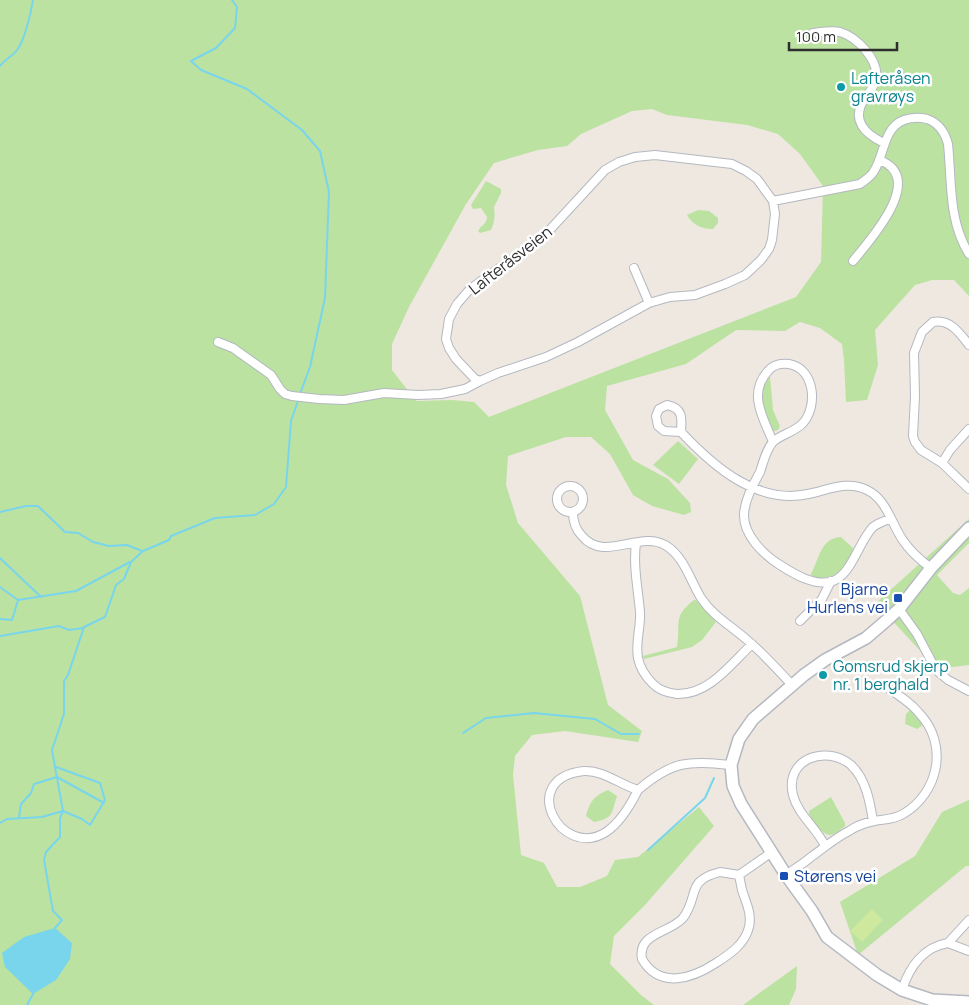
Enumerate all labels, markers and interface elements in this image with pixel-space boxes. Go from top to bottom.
scale bar [789,20,896,52]
text: 100 m [796,26,836,47]
place label: Lafteråsen gravrøys [851,67,931,107]
marker: Lafteråsen gravrøys [835,81,847,93]
street label: Lafteråsveien [464,221,556,299]
place label: Bjarne Hurlens vei [807,578,888,618]
marker: Bjarne Hurlens vei [892,592,904,604]
place label: Gomsrud skjerp nr. 1 berghald [833,655,949,695]
marker: Gomsrud skjerp nr. 1 berghald [817,669,829,681]
place label: Størens vei [794,865,876,887]
marker: Størens vei [778,870,790,882]

